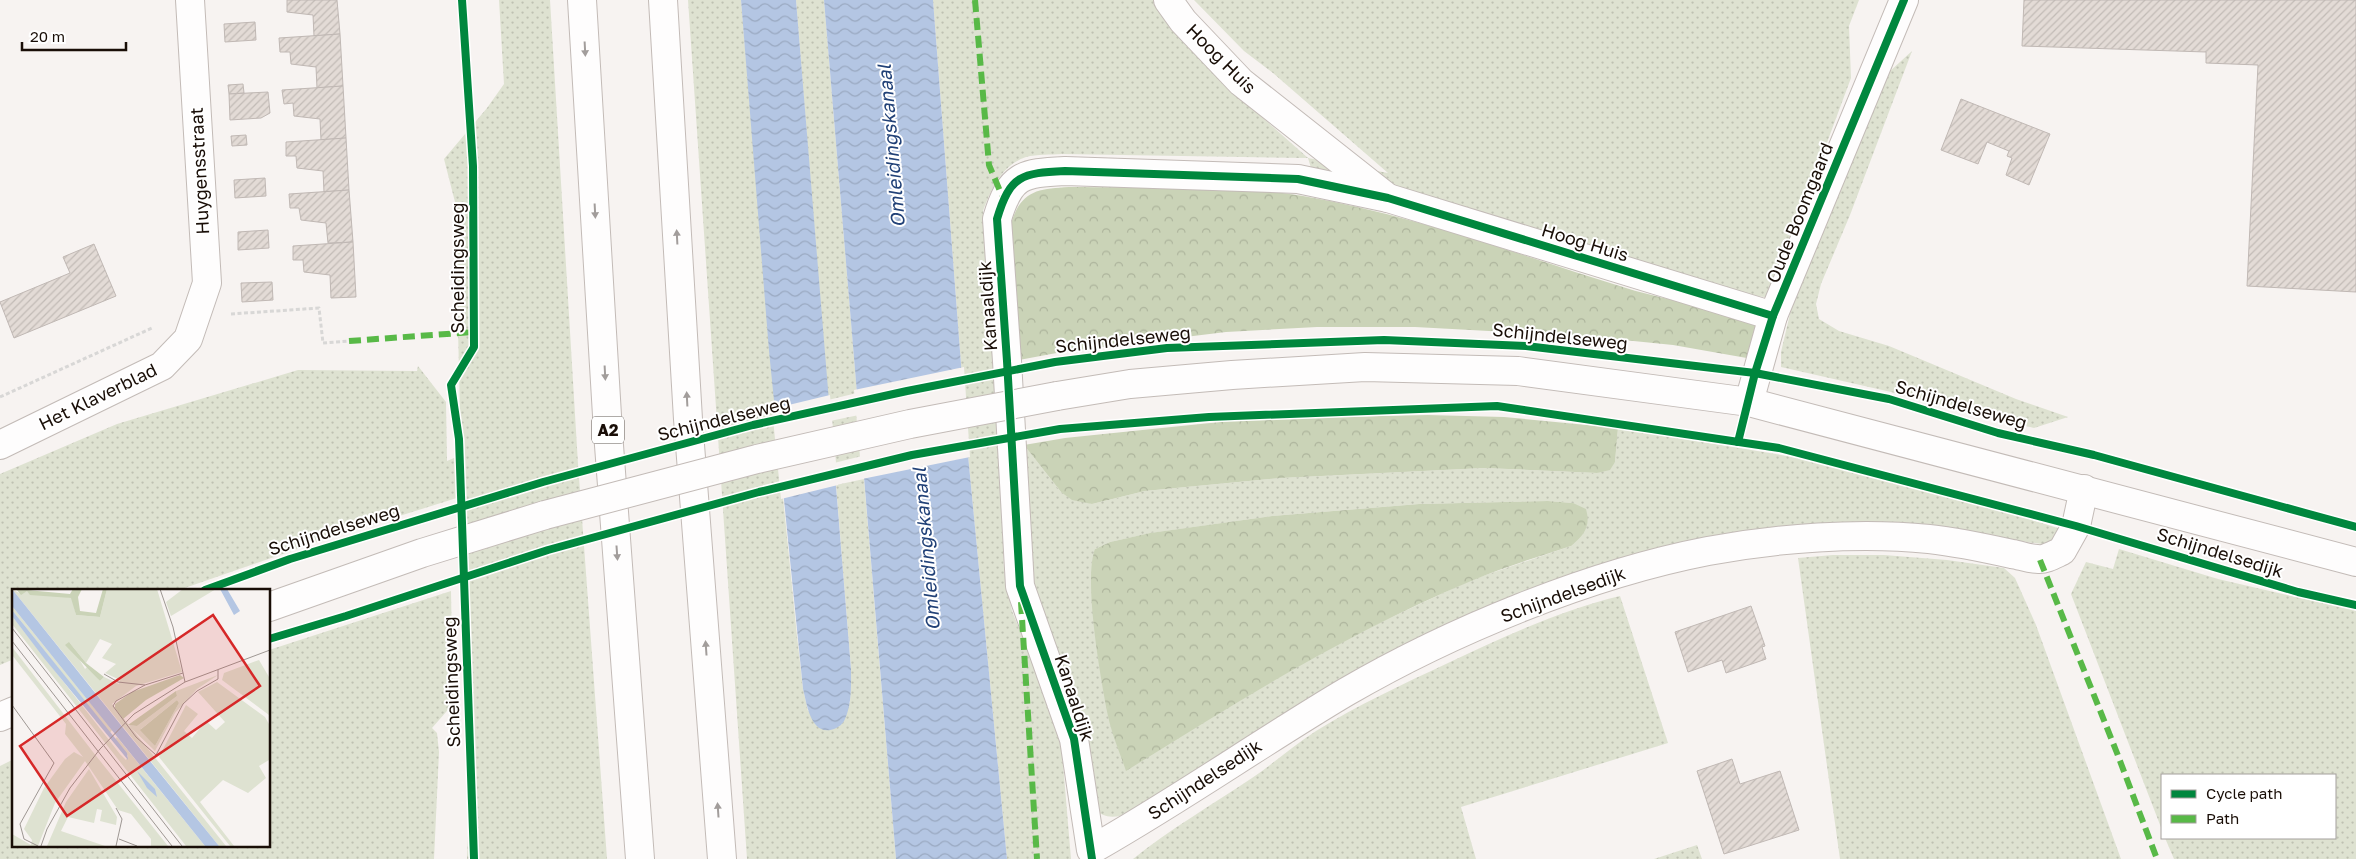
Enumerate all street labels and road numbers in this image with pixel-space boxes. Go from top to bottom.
street label: Hoog Huis [1182,19,1261,98]
street label: Huygensstraat [185,107,213,235]
street label: Oude Boomgaard [1761,139,1837,286]
street label: Scheidingsweg [446,202,468,334]
street label: Hoog Huis [1539,218,1631,266]
street label: Kanaaldijk [973,260,1001,352]
street label: Schijndelseweg [1491,318,1629,354]
street label: Schijndelseweg [1054,321,1192,357]
street label: Het Klaverblad [35,358,160,434]
street label: Schijndelseweg [1893,375,2030,433]
street label: Schijndelseweg [655,391,792,445]
road number: A2 [592,416,624,444]
street label: Schijndelseweg [265,499,402,559]
street label: Schijndelsedijk [2154,522,2286,582]
street label: Schijndelsedijk [1497,561,1628,627]
street label: Scheidingsweg [438,616,464,748]
street label: Kanaaldijk [1051,651,1099,744]
street label: Schijndelsedijk [1143,734,1265,824]

